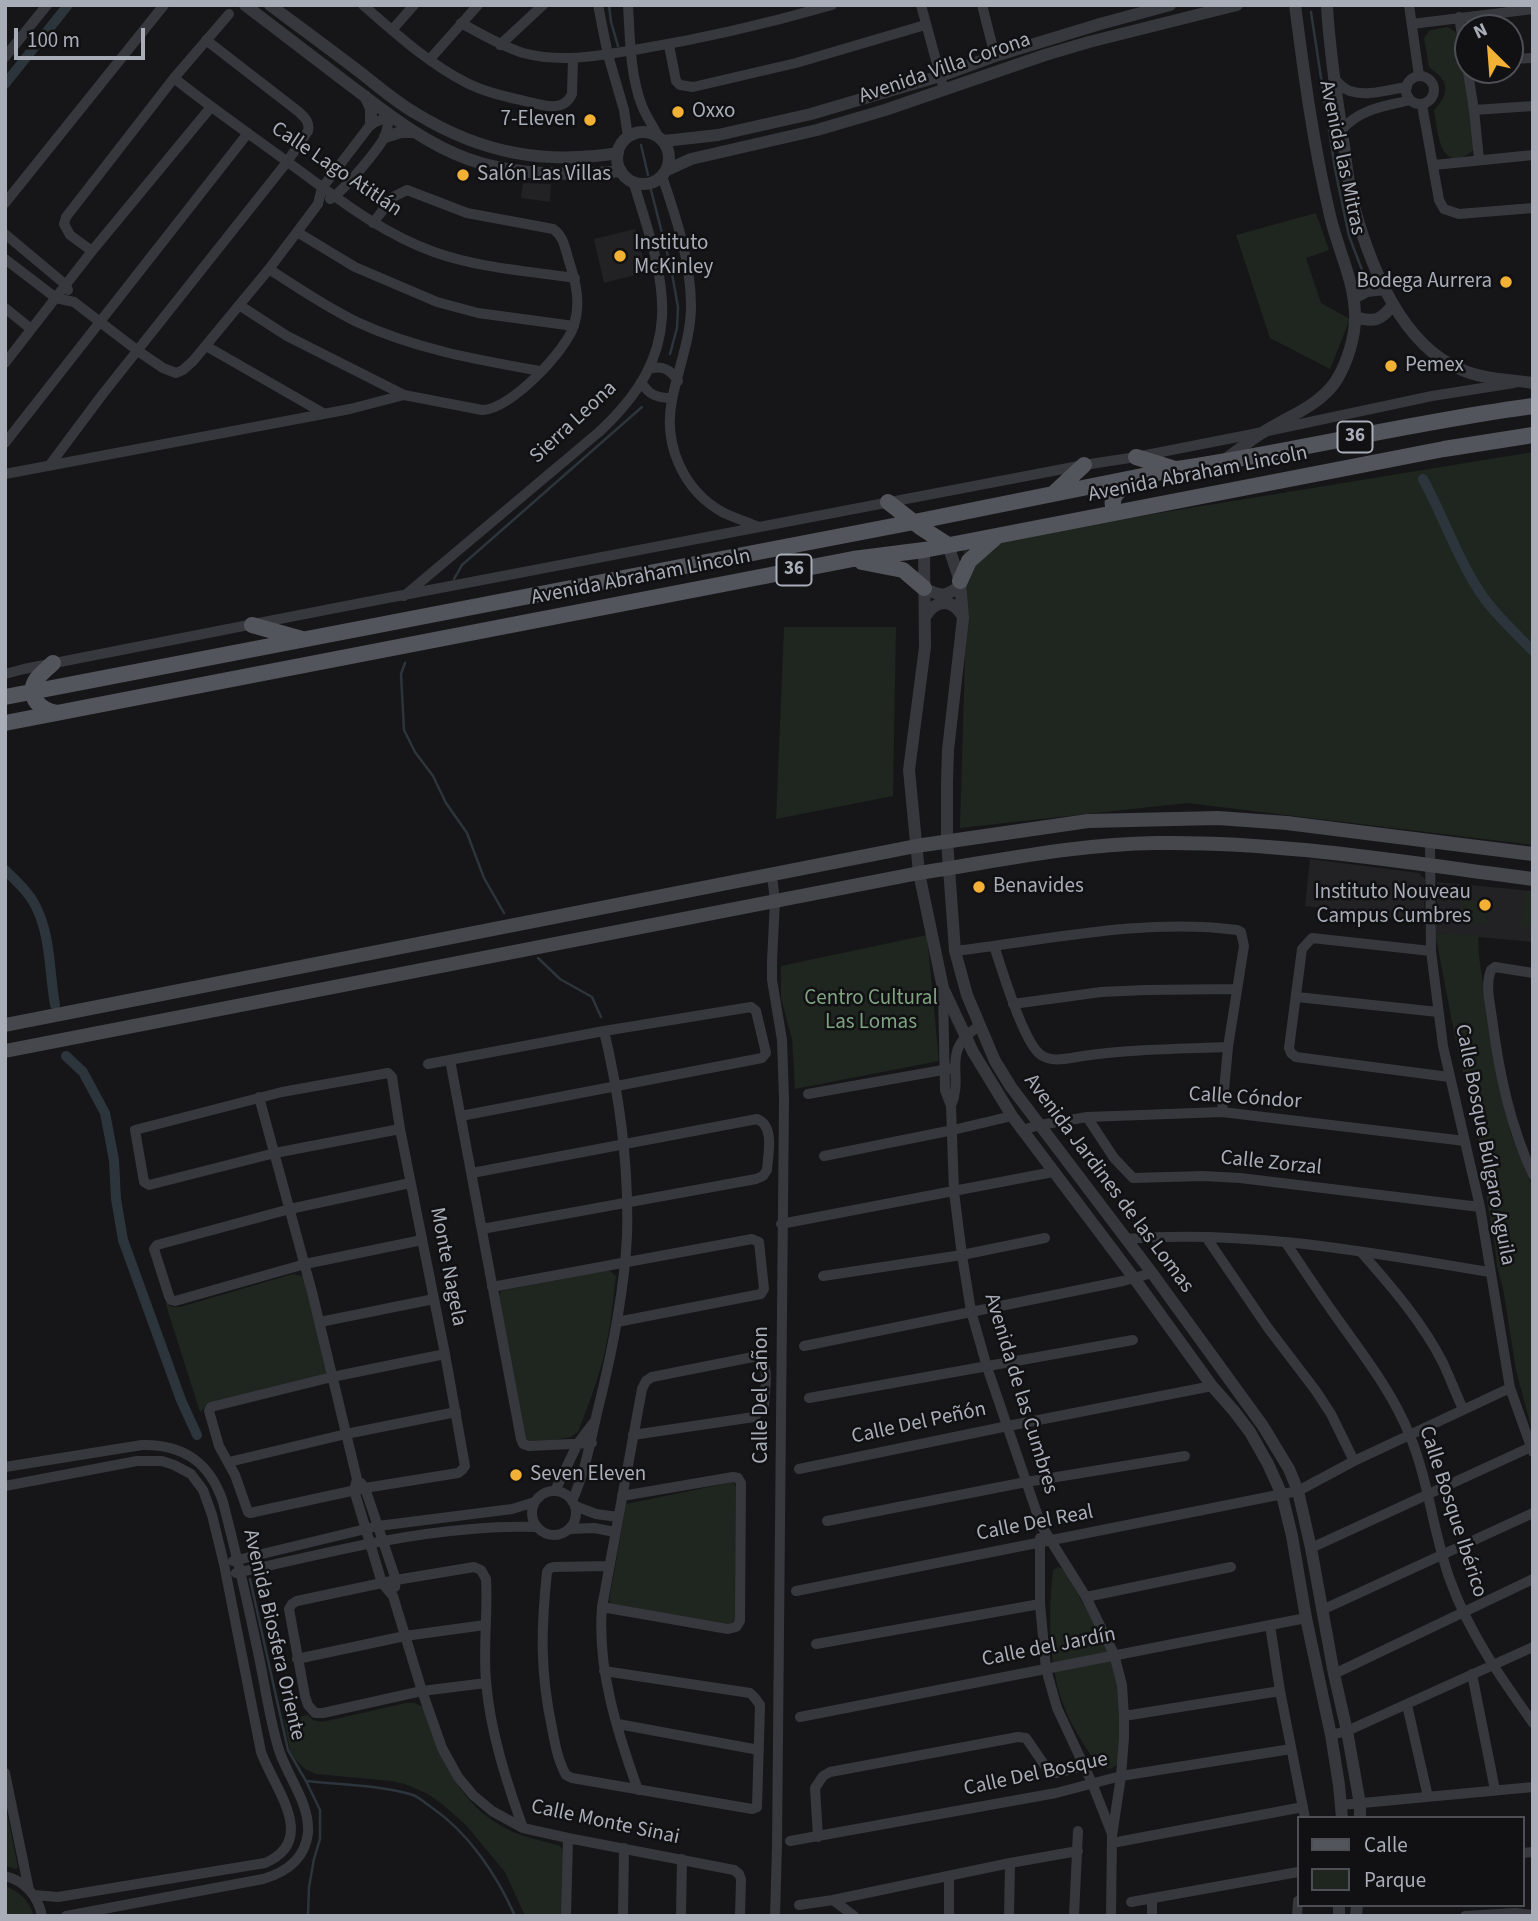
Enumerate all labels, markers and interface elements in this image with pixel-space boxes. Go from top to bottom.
scale bar [18,14,149,58]
north arrow [1454,14,1524,84]
text: N [1469,16,1492,46]
text: 100 m [27,25,80,55]
street label: Avenida Villa Corona [856,28,1034,110]
street label: Avenida las Mitras [1312,79,1370,237]
place label: Oxxo [692,99,735,125]
marker: Oxxo [670,104,686,120]
place label: 7-Eleven [500,107,576,133]
marker: 7-Eleven [582,112,598,128]
street label: Calle Lago Atitlán [266,117,406,223]
place label: Salón Las Villas [477,162,611,188]
marker: Salón Las Villas [455,167,471,183]
place label: Instituto McKinley [634,231,713,281]
marker: Instituto McKinley [612,248,628,264]
place label: Bodega Aurrera [1357,269,1492,295]
marker: Bodega Aurrera [1498,274,1514,290]
place label: Pemex [1405,353,1464,379]
marker: Pemex [1383,358,1399,374]
street label: Sierra Leona [525,376,623,470]
road number: 36 [1338,422,1372,452]
street label: Avenida Abraham Lincoln [1086,441,1310,509]
street label: Avenida Abraham Lincoln [529,544,753,612]
road number: 36 [776,554,812,586]
place label: Benavides [993,874,1084,900]
marker: Benavides [971,879,987,895]
place label: Instituto Nouveau Campus Cumbres [1314,880,1471,930]
marker: Instituto Nouveau Campus Cumbres [1477,897,1493,913]
park label: Centro Cultural Las Lomas [804,986,938,1036]
street label: Calle Bosque Búlgaro Aguila [1448,1022,1520,1268]
street label: Avenida Jardines de las Lomas [1018,1070,1198,1298]
street label: Calle Cóndor [1188,1082,1302,1116]
street label: Calle Zorzal [1219,1146,1323,1182]
street label: Monte Nagela [423,1206,471,1328]
street label: Avenida de las Cumbres [978,1291,1062,1497]
street label: Calle Del Cañon [749,1326,775,1464]
street label: Calle Del Peñón [849,1397,989,1451]
street label: Calle Bosque Ibérico [1412,1423,1492,1601]
place label: Seven Eleven [530,1462,646,1488]
marker: Seven Eleven [508,1467,524,1483]
street label: Calle Del Real [974,1500,1096,1548]
street label: Avenida Biosfera Oriente [236,1527,310,1743]
street label: Calle del Jardín [980,1623,1118,1673]
street label: Calle Del Bosque [962,1747,1110,1803]
street label: Calle Monte Sinai [528,1795,682,1851]
legend [1296,1816,1524,1907]
text: Calle [1364,1830,1408,1860]
text: Parque [1364,1865,1426,1895]

